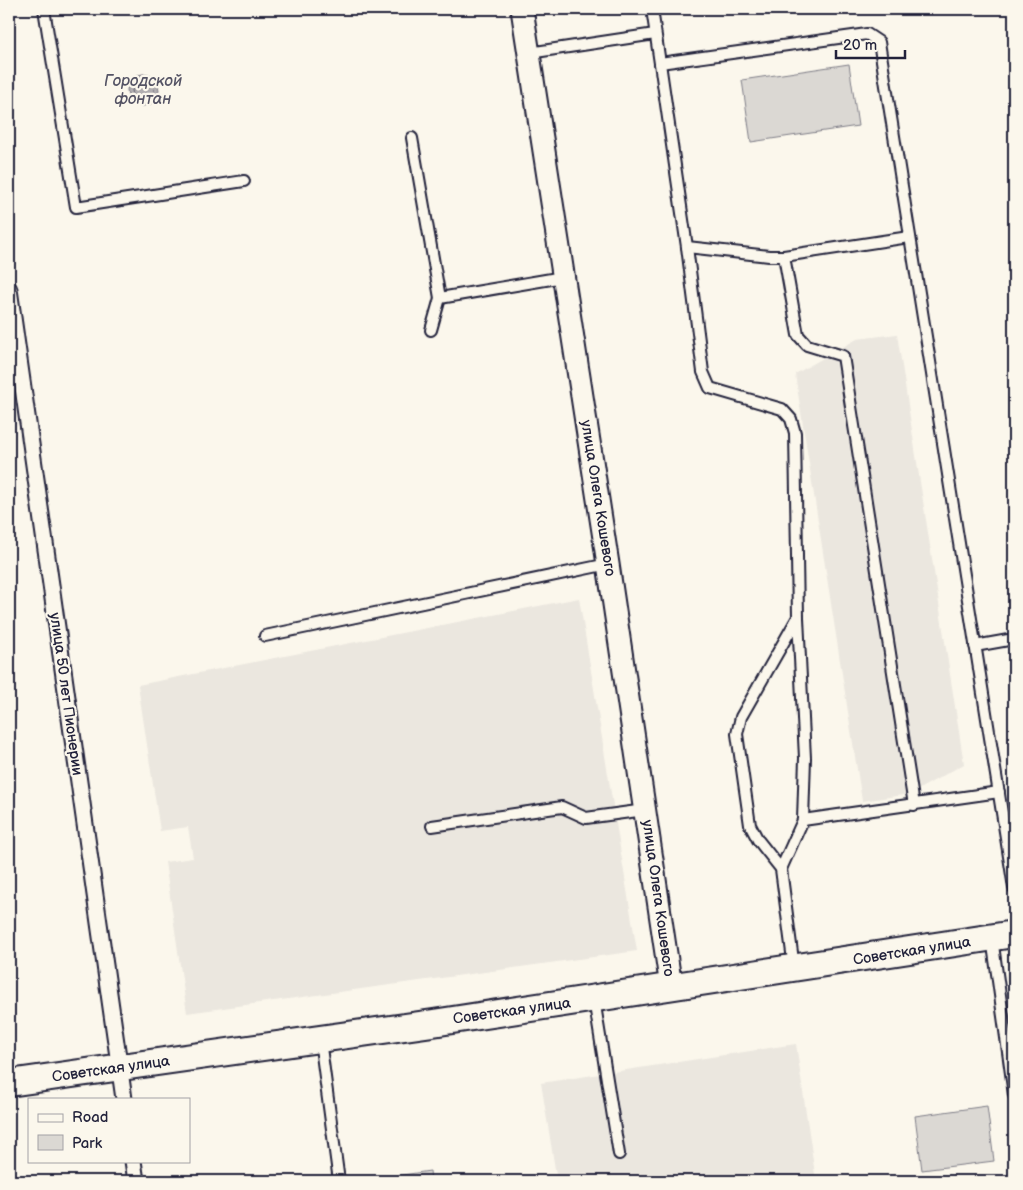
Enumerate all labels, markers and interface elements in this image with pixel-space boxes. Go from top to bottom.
scale bar [836,28,904,60]
text: 20 m [843,36,877,55]
water label: Городской фонтан [104,72,182,109]
street label: улица Олега Кошевого [576,418,620,578]
street label: улица 50 лет Пионерии [45,611,87,777]
street label: улица Олега Кошевого [638,818,678,978]
street label: Советская улица [852,932,972,970]
street label: Советская улица [452,993,572,1029]
street label: Советская улица [51,1051,171,1087]
legend [28,1098,190,1162]
text: Road [72,1108,108,1127]
text: Park [72,1134,103,1153]

